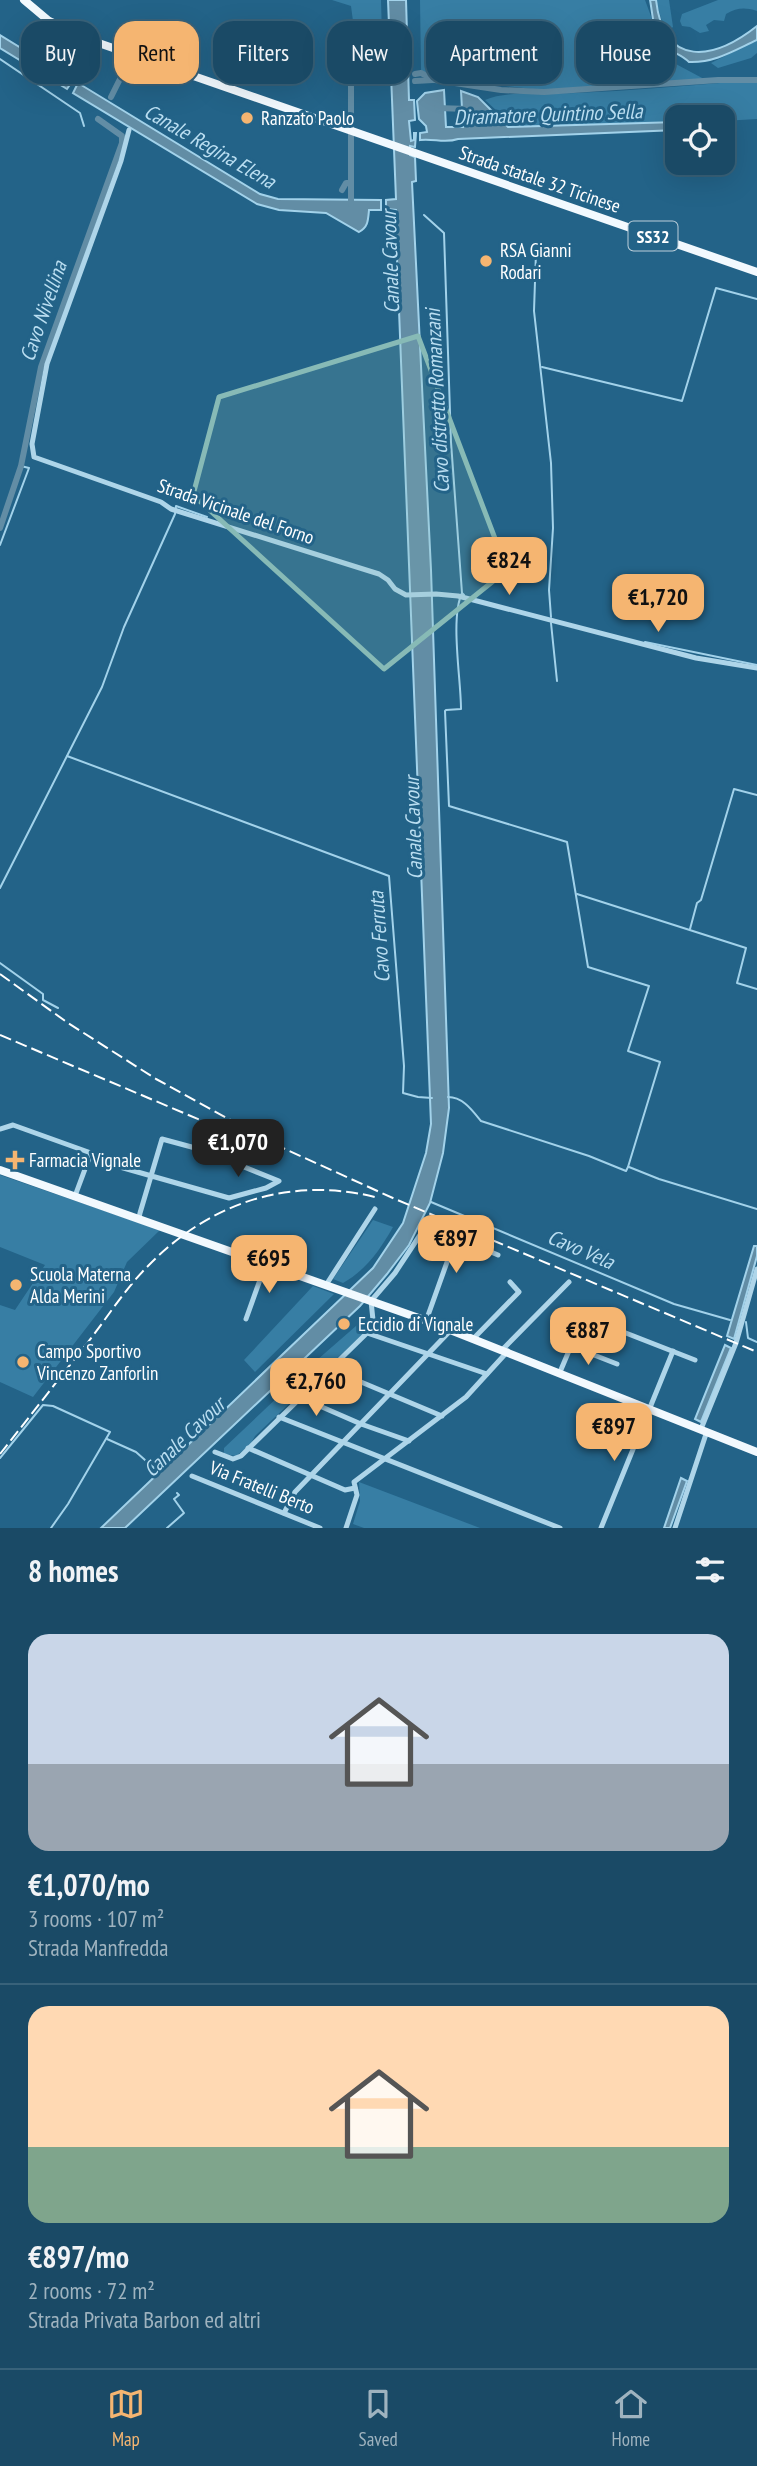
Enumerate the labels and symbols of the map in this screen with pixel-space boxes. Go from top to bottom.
water label: Diramatore Quintino Sella [453,97,644,131]
water label: Canale Regina Elena [140,98,282,195]
place label: Ranzato Paolo [261,106,354,130]
marker: Ranzato Paolo [239,110,255,126]
street label: Strada statale 32 Ticinese [456,140,624,218]
water label: Canale Cavour [375,207,405,314]
road number: SS32 [628,222,678,250]
place label: RSA Gianni Rodari [500,238,572,284]
marker: RSA Gianni Rodari [478,253,494,269]
water label: Cavo Nivellina [13,256,73,365]
water label: Cavo distretto Romanzani [419,306,455,494]
street label: Strada Vicinale del Forno [155,473,317,549]
pin: €824 [468,538,550,597]
pin: €1,720 [601,574,715,634]
water label: Canale Cavour [398,773,428,880]
water label: Cavo Ferruta [362,889,396,984]
pin: €1,070 [181,1120,295,1179]
place label: Farmacia Vignale [29,1148,141,1172]
marker: Farmacia Vignale [7,1152,23,1168]
pin: €897 [415,1216,497,1275]
water label: Cavo Vela [544,1223,620,1276]
pin: €695 [228,1236,310,1295]
place label: Scuola Materna Alda Merini [30,1262,131,1308]
marker: Scuola Materna Alda Merini [8,1277,24,1293]
pin: €887 [547,1308,629,1367]
place label: Eccidio di Vignale [358,1312,473,1336]
marker: Eccidio di Vignale [336,1316,352,1332]
place label: Campo Sportivo Vincenzo Zanforlin [36,1339,158,1385]
marker: Campo Sportivo Vincenzo Zanforlin [15,1354,31,1370]
pin: €2,760 [259,1358,373,1418]
water label: Canale Cavour [137,1389,233,1483]
pin: €897 [573,1404,655,1463]
street label: Via Fratelli Berto [205,1455,318,1519]

